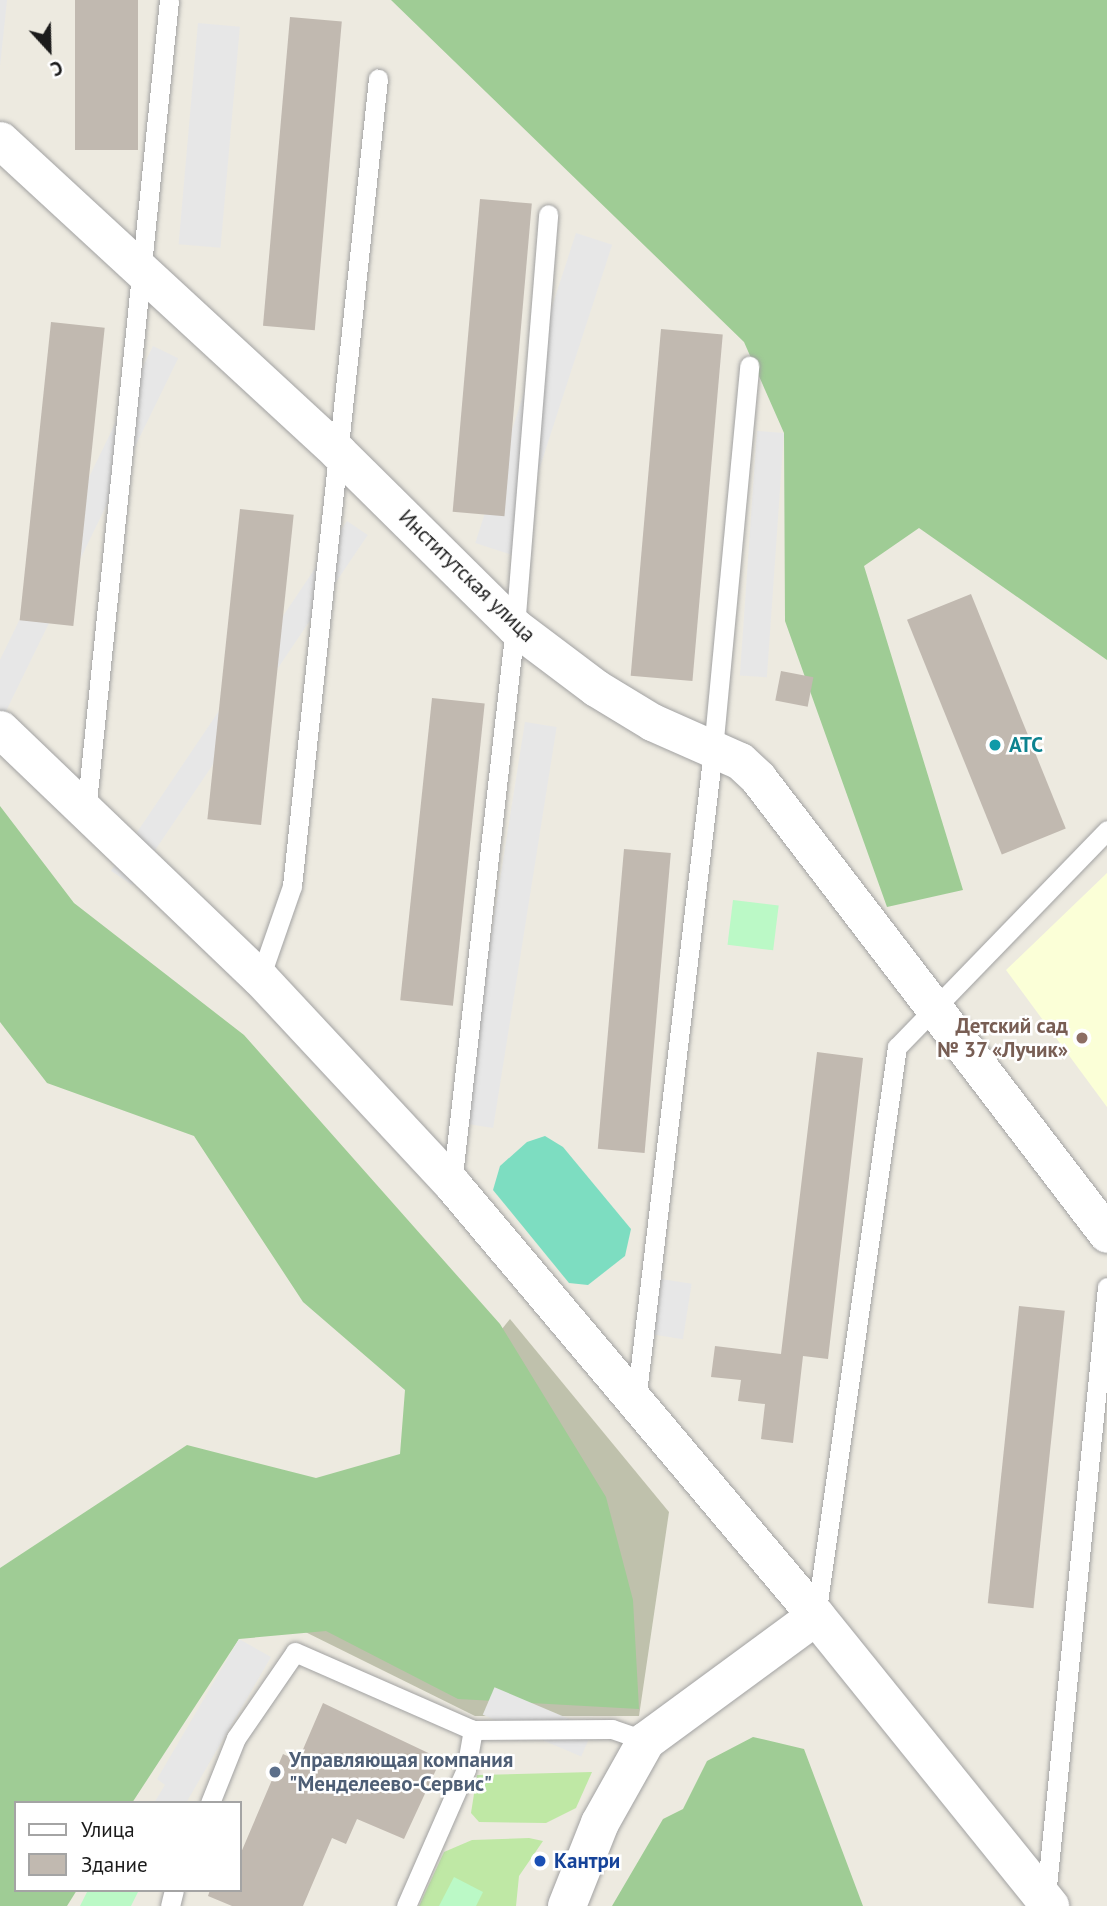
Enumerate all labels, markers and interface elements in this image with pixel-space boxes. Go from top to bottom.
north arrow [14,14,84,84]
text: С [47,55,66,82]
street label: Институтская улица [394,505,540,647]
place label: АТС [1009,732,1043,758]
marker: АТС [987,737,1003,753]
place label: Детский сад № 37 «Лучик» [936,1013,1068,1063]
marker: Детский сад № 37 «Лучик» [1074,1030,1090,1046]
place label: Управляющая компания "Менделеево-Сервис" [289,1747,513,1797]
marker: Управляющая компания "Менделеево-Сервис" [267,1764,283,1780]
legend [14,1801,242,1892]
text: Улица [81,1816,135,1843]
place label: Кантри [554,1848,620,1874]
text: Здание [81,1851,148,1878]
marker: Кантри [532,1853,548,1869]

